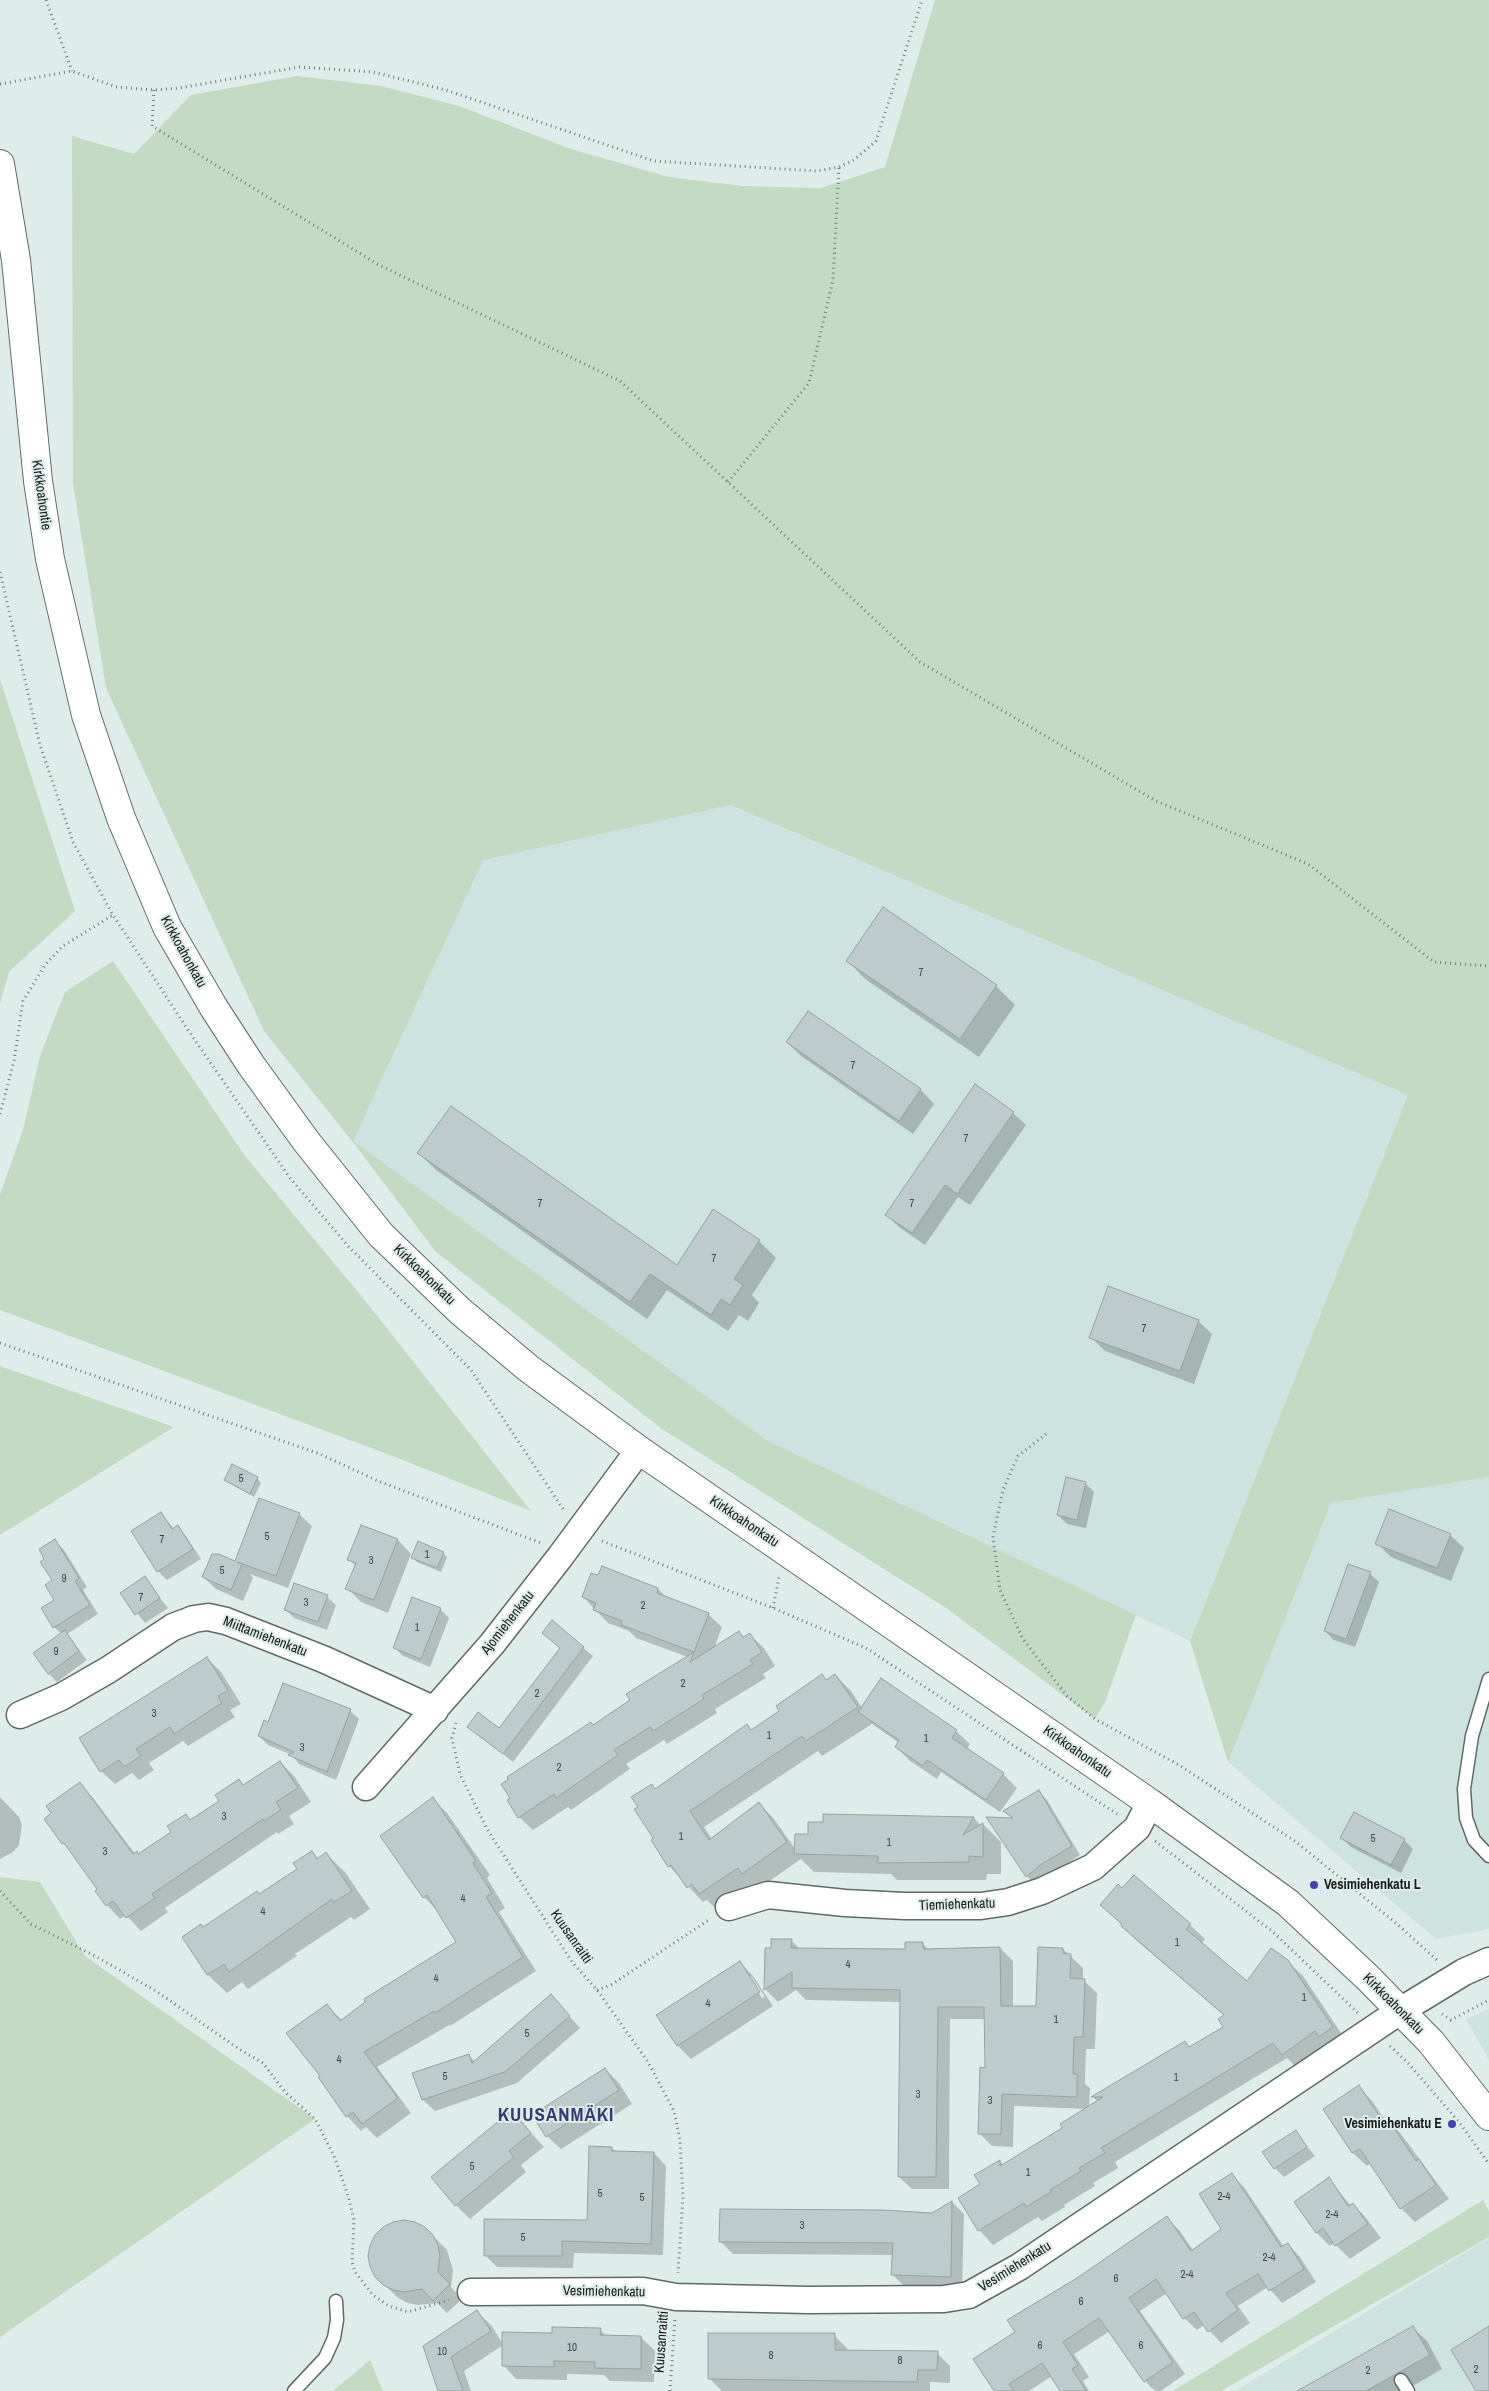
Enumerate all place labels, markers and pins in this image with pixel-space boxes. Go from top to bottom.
place label: Vesimiehenkatu L [1324,1877,1421,1893]
marker: Vesimiehenkatu L [1308,1879,1320,1891]
place label: Vesimiehenkatu E [1345,2116,1442,2132]
marker: Vesimiehenkatu E [1446,2118,1458,2130]

